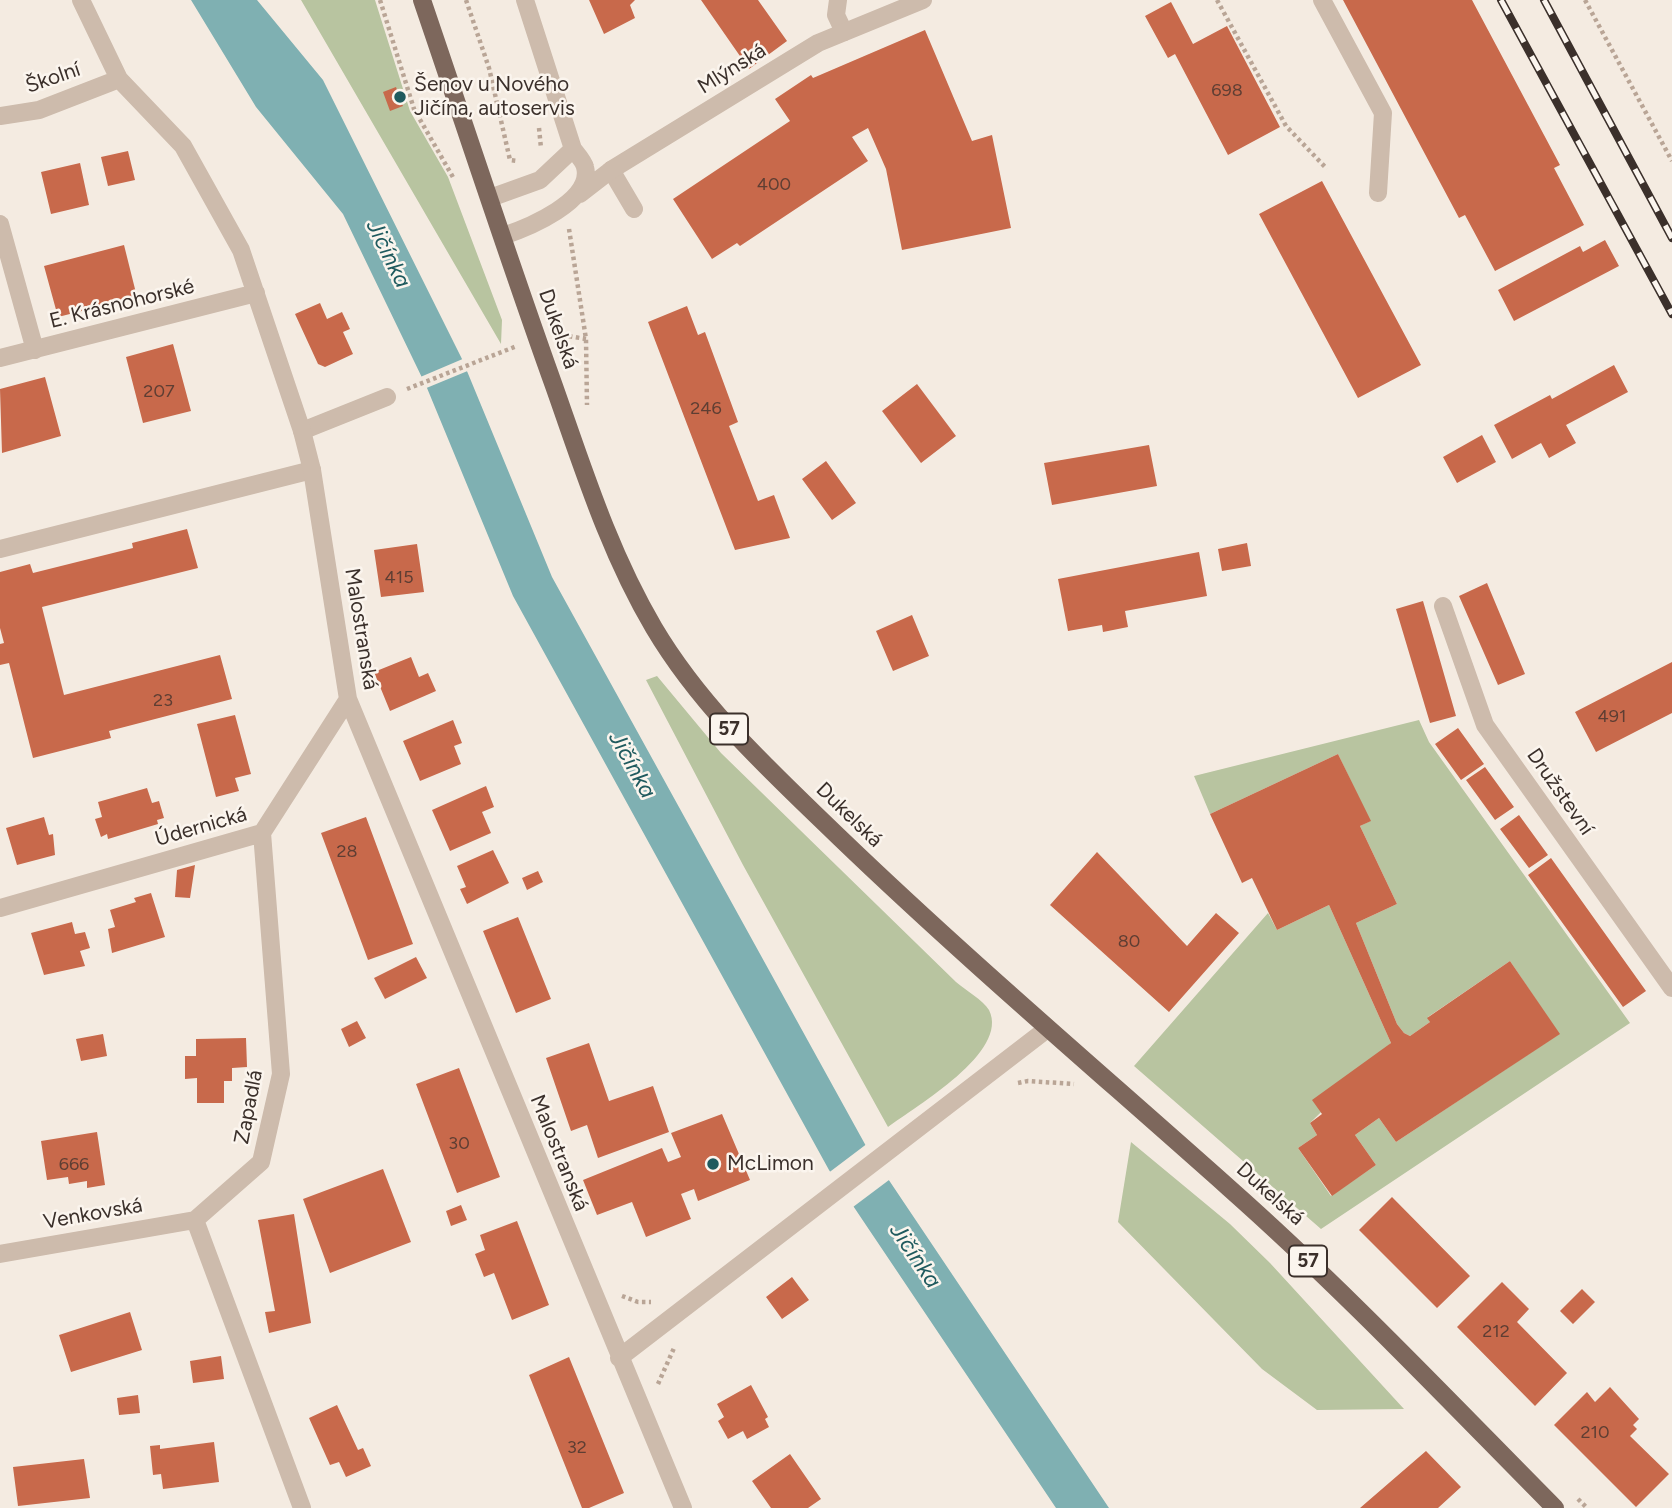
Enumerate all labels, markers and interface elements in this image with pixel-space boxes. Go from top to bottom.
street label: Mlýnská [693,38,771,100]
street label: Školní [22,57,84,99]
place label: Šenov u Nového Jičína, autoservis [414,72,575,122]
house number: 698 [1211,80,1243,102]
marker: Šenov u Nového Jičína, autoservis [392,89,408,105]
house number: 400 [757,174,791,196]
water label: Jičínka [360,215,416,293]
street label: E. Krásnohorské [47,274,197,334]
street label: Dukelská [533,286,583,372]
house number: 207 [143,381,175,403]
house number: 246 [690,398,722,420]
street label: Malostranská [339,566,383,692]
house number: 415 [385,567,413,589]
house number: 23 [153,690,173,712]
house number: 491 [1598,706,1626,728]
road number: 57 [710,714,748,744]
water label: Jičínka [602,727,662,803]
street label: Družstevní [1521,744,1599,840]
street label: Dukelská [811,777,887,853]
street label: Údernická [152,802,250,852]
house number: 28 [336,841,358,863]
house number: 80 [1118,931,1140,953]
street label: Zapadlá [229,1068,269,1146]
street label: Malostranská [524,1091,594,1215]
house number: 30 [448,1133,470,1155]
place label: McLimon [727,1151,814,1177]
house number: 666 [59,1154,89,1176]
marker: McLimon [705,1156,721,1172]
street label: Dukelská [1231,1157,1309,1231]
street label: Venkovská [42,1193,144,1235]
water label: Jičínka [883,1218,947,1294]
road number: 57 [1289,1246,1327,1276]
house number: 212 [1482,1321,1510,1343]
house number: 210 [1580,1422,1610,1444]
house number: 32 [567,1437,587,1459]

